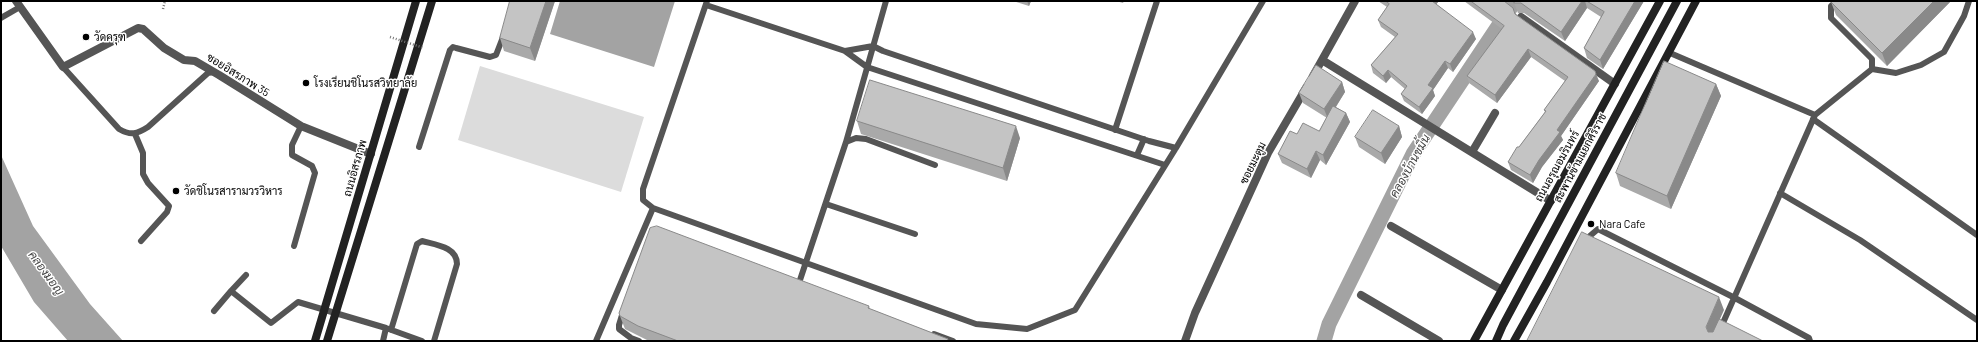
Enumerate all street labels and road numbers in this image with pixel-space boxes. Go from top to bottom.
street label: ซอยอิสรภาพ 35 [204,51,272,99]
street label: สะพานข้ามแยกศิริราช [1551,111,1609,205]
street label: ถนนอรุณอมรินทร์ [1532,128,1582,204]
street label: ถนนอิสรภาพ [341,138,369,198]
street label: ซอยมะตูม [1237,140,1269,186]

